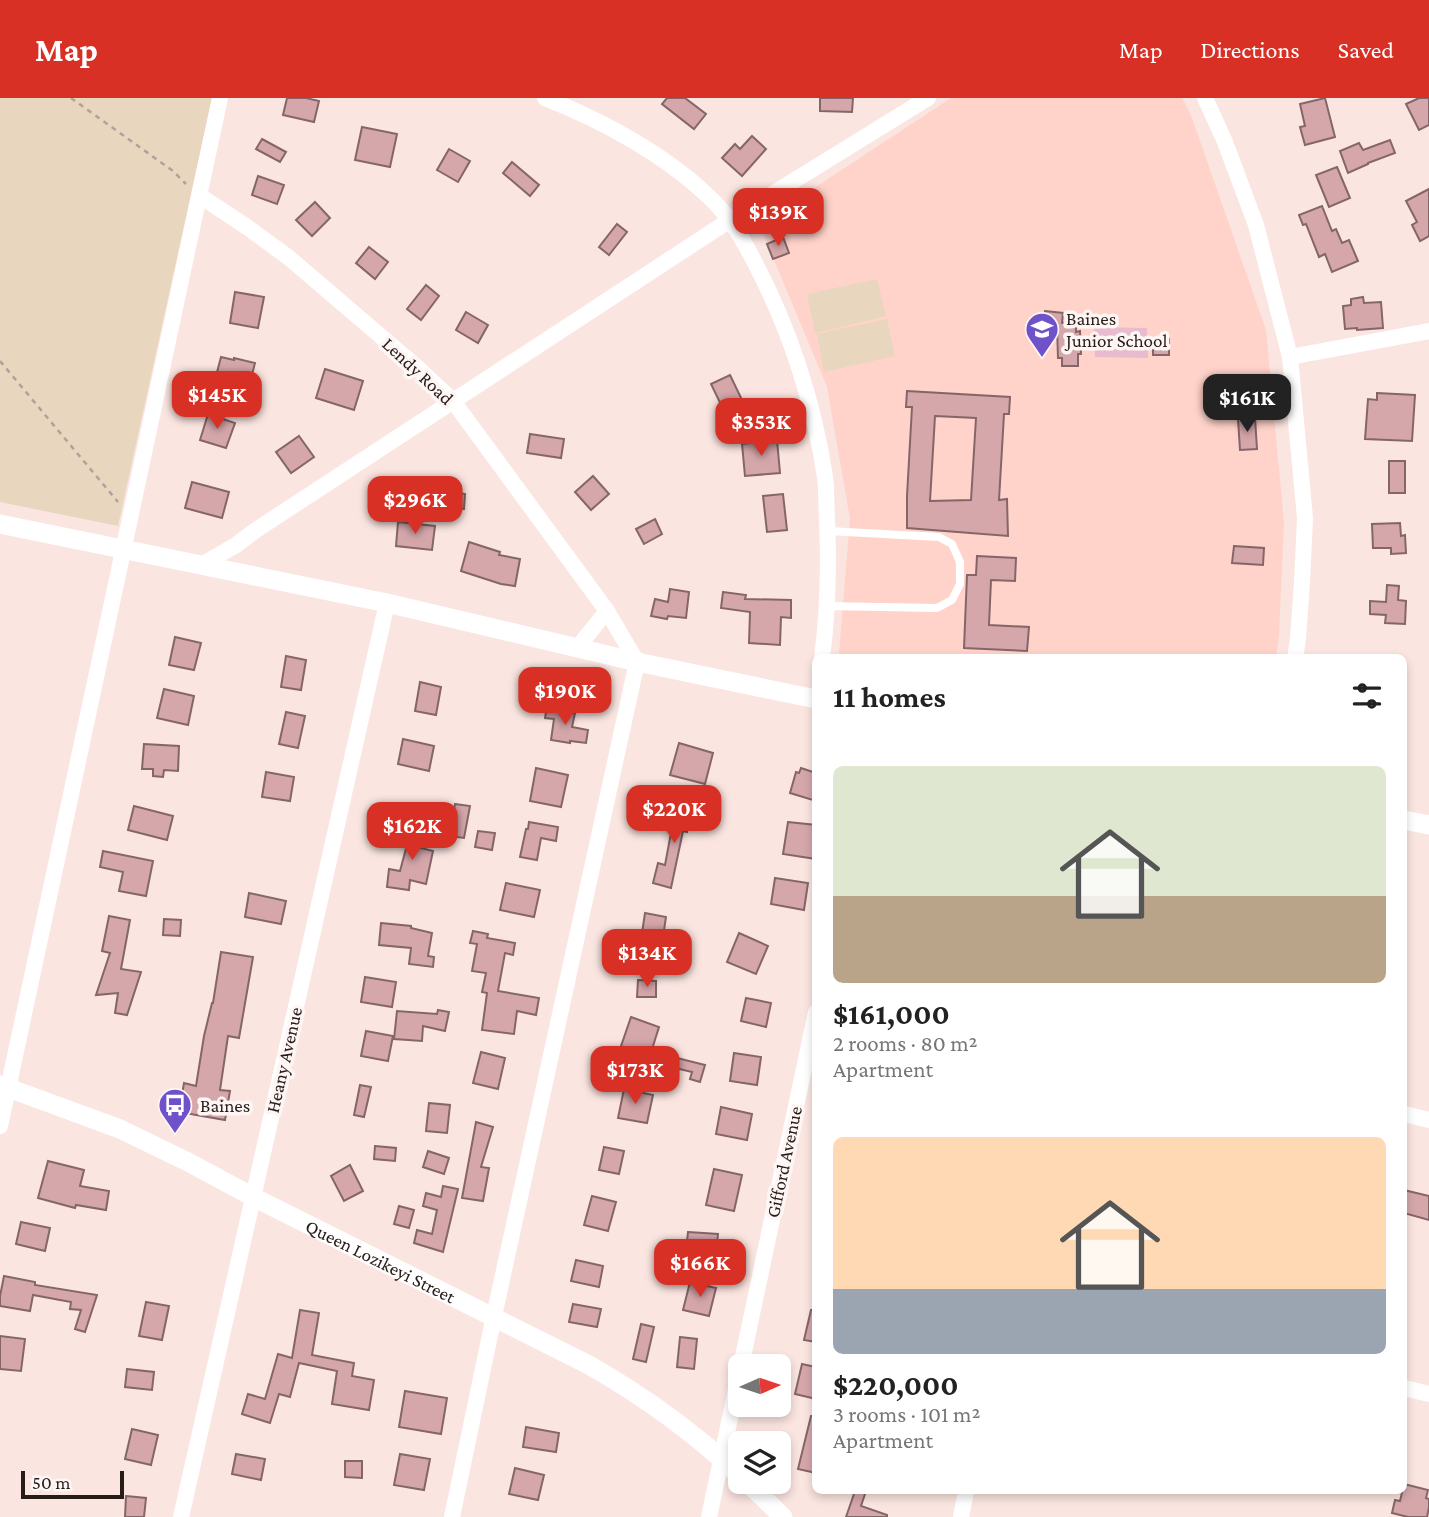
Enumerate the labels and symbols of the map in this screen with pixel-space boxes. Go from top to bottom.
pin: $139K [729,188,827,248]
place label: Baines Junior School [1064,308,1167,351]
school or university icon: Baines Junior School [1023,310,1061,359]
street label: Lendy Road [378,333,458,409]
pin: $145K [168,372,266,431]
pin: $161K [1198,374,1296,434]
pin: $353K [712,398,810,458]
pin: $296K [366,476,464,536]
pin: $190K [516,668,614,727]
pin: $220K [625,786,723,845]
pin: $162K [363,802,461,862]
pin: $134K [598,930,696,989]
street label: Heany Avenue [262,1005,306,1115]
pin: $173K [586,1046,684,1106]
bus stop icon: Baines [156,1086,194,1135]
place label: Baines [200,1095,250,1116]
street label: Gifford Avenue [762,1104,806,1220]
street label: Queen Lozikeyi Street [302,1215,460,1307]
pin: $166K [651,1240,749,1299]
north arrow [728,1354,791,1418]
scale bar [21,1468,124,1500]

